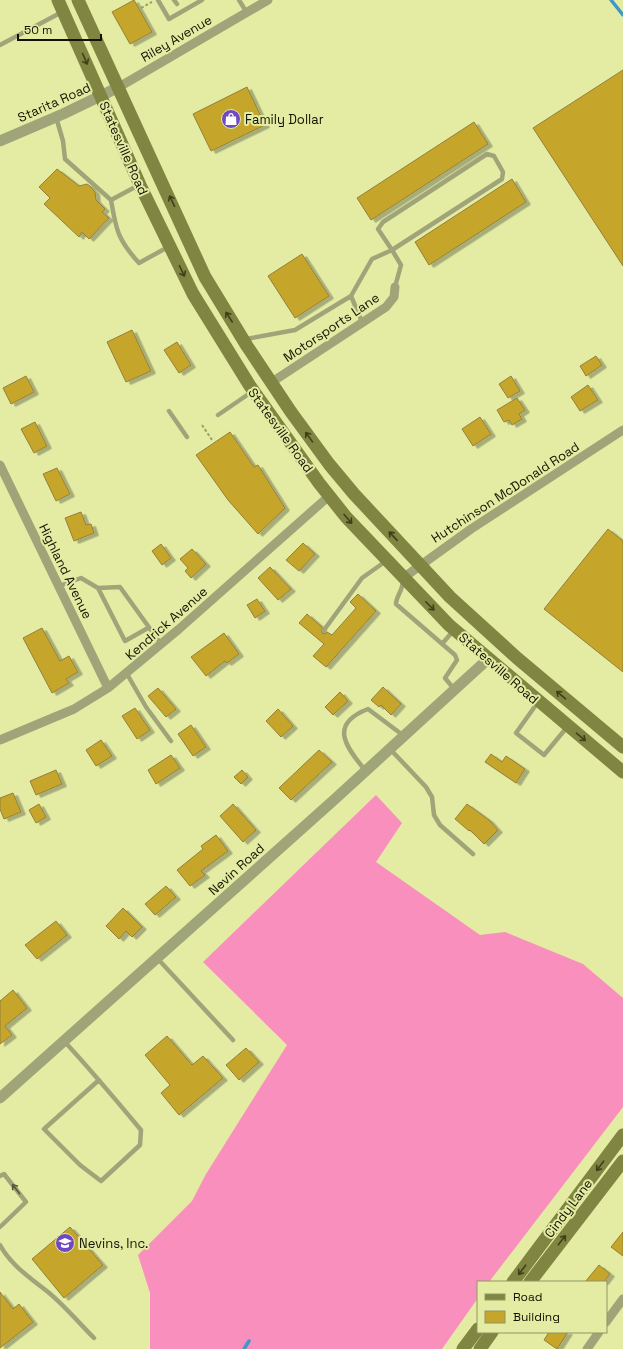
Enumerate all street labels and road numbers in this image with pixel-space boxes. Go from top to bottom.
street label: Riley Avenue [138,11,215,66]
street label: Starita Road [15,79,93,126]
street label: Statesville Road [95,99,152,198]
street label: Motorsports Lane [280,289,383,366]
street label: Statesville Road [244,385,317,476]
street label: Hutchinson McDonald Road [428,438,583,547]
street label: Highland Avenue [35,521,96,622]
street label: Kendrick Avenue [122,583,211,664]
street label: Statesville Road [455,629,542,708]
street label: Nevin Road [205,840,268,899]
street label: Cindy Lane [541,1175,596,1241]

